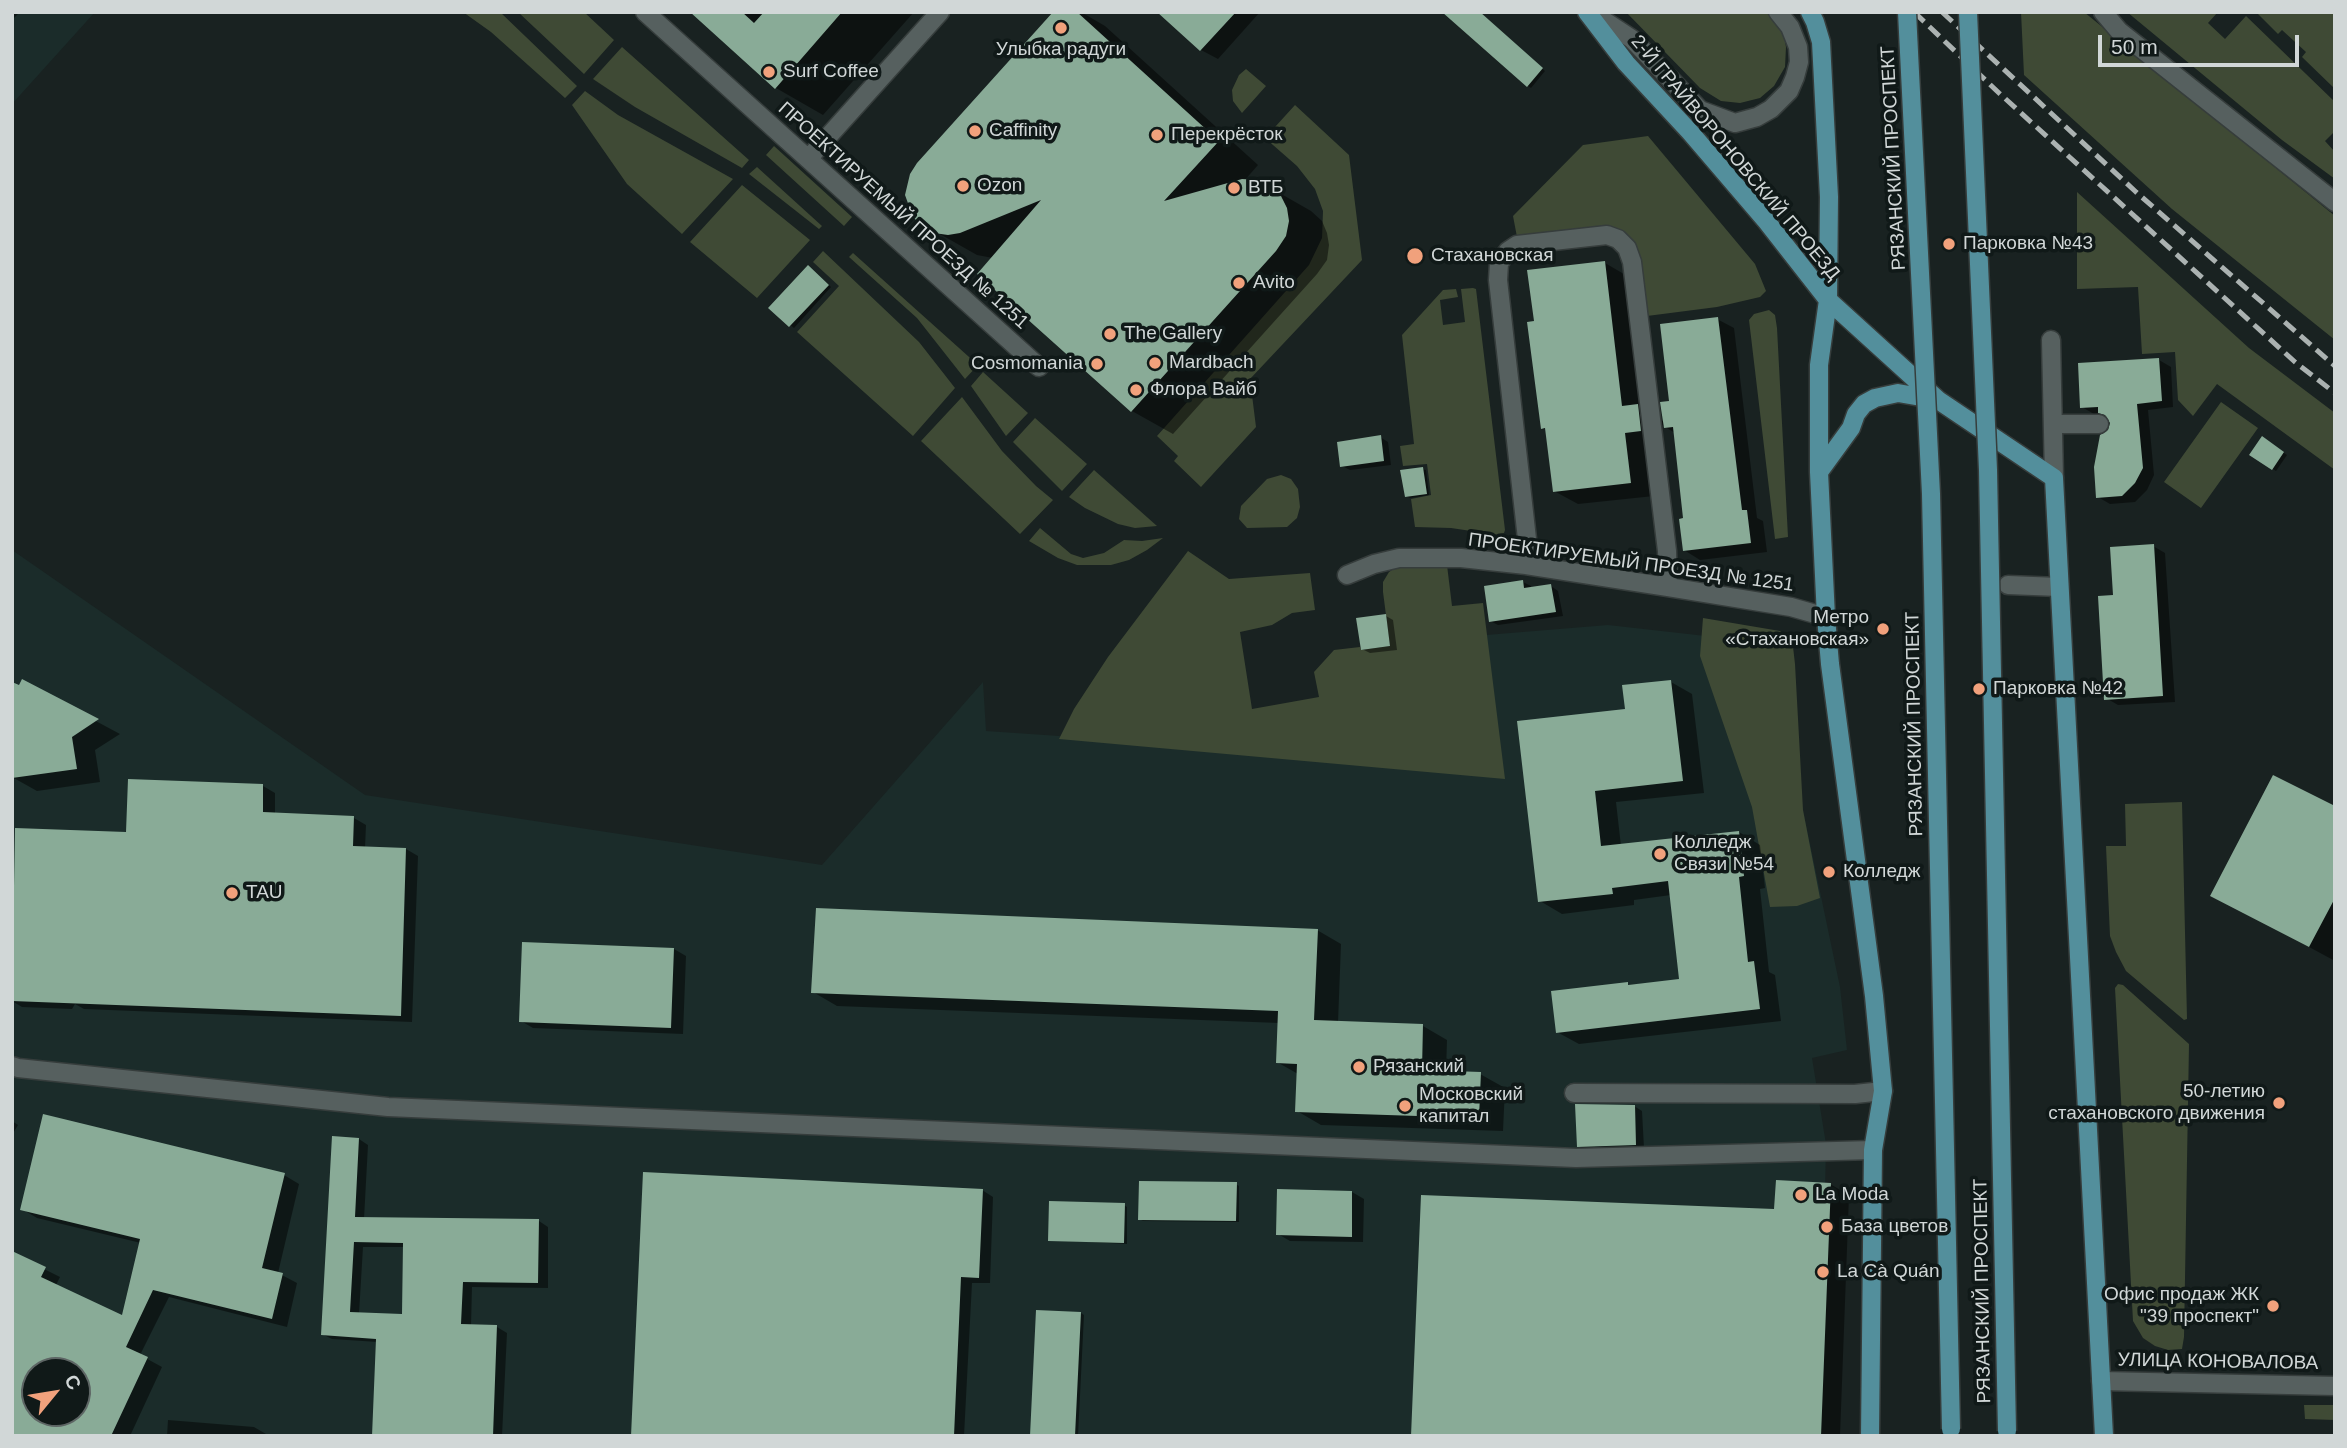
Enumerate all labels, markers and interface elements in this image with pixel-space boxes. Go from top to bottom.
marker: Улыбка радуги [1053,20,1069,36]
scale bar [2102,21,2303,65]
street label: 2-Й ГРАЙВОРОНОВСКИЙ ПРОЕЗД [1626,31,1844,285]
text: 50 m [2111,35,2158,58]
place label: Улыбка радуги [996,39,1126,61]
street label: РЯЗАНСКИЙ ПРОСПЕКТ [1877,45,1911,271]
place label: Surf Coffee [783,61,879,83]
marker: Surf Coffee [761,64,777,80]
street label: ПРОЕКТИРУЕМЫЙ ПРОЕЗД № 1251 [773,98,1033,334]
place label: Caffinity [989,120,1057,142]
marker: Caffinity [967,123,983,139]
place label: Перекрёсток [1171,124,1283,146]
marker: Перекрёсток [1149,127,1165,143]
place label: Ozon [977,175,1022,197]
place label: ВТБ [1248,177,1283,199]
marker: Ozon [955,178,971,194]
marker: ВТБ [1226,180,1242,196]
place label: Парковка №43 [1963,233,2093,255]
marker: Парковка №43 [1941,236,1957,252]
place label: Стахановская [1431,245,1554,267]
marker: Стахановская [1405,246,1425,266]
place label: Avito [1253,272,1295,294]
marker: Avito [1231,275,1247,291]
place label: The Gallery [1124,323,1222,345]
marker: The Gallery [1102,326,1118,342]
place label: Mardbach [1169,352,1253,374]
place label: Cosmomania [971,353,1083,375]
marker: Mardbach [1147,355,1163,371]
marker: Cosmomania [1089,356,1105,372]
place label: Флора Вайб [1150,379,1257,401]
marker: Флора Вайб [1128,382,1144,398]
street label: ПРОЕКТИРУЕМЫЙ ПРОЕЗД № 1251 [1467,529,1795,597]
place label: Метро «Стахановская» [1725,607,1869,651]
street label: РЯЗАНСКИЙ ПРОСПЕКТ [1902,611,1928,837]
marker: Метро «Стахановская» [1875,621,1891,637]
place label: Парковка №42 [1993,678,2123,700]
marker: Парковка №42 [1971,681,1987,697]
place label: Колледж Связи №54 [1674,832,1774,876]
marker: Колледж Связи №54 [1652,846,1668,862]
place label: Колледж [1843,861,1920,883]
marker: Колледж [1821,864,1837,880]
place label: TAU [246,882,283,904]
marker: TAU [224,885,240,901]
place label: Рязанский [1373,1056,1464,1078]
marker: Рязанский [1351,1059,1367,1075]
place label: 50-летию стахановского движения [2048,1081,2265,1125]
place label: Московский капитал [1419,1084,1523,1128]
marker: 50-летию стахановского движения [2271,1095,2287,1111]
marker: Московский капитал [1397,1098,1413,1114]
street label: РЯЗАНСКИЙ ПРОСПЕКТ [1970,1178,1996,1404]
place label: La Moda [1815,1184,1889,1206]
marker: La Moda [1793,1187,1809,1203]
place label: База цветов [1841,1216,1948,1238]
marker: База цветов [1819,1219,1835,1235]
place label: La Cà Quán [1837,1261,1939,1283]
marker: La Cà Quán [1815,1264,1831,1280]
place label: Офис продаж ЖК "39 проспект" [2104,1284,2259,1328]
marker: Офис продаж ЖК "39 проспект" [2265,1298,2281,1314]
street label: УЛИЦА КОНОВАЛОВА [2117,1349,2319,1375]
north arrow [21,1357,91,1427]
text: С [60,1371,85,1393]

